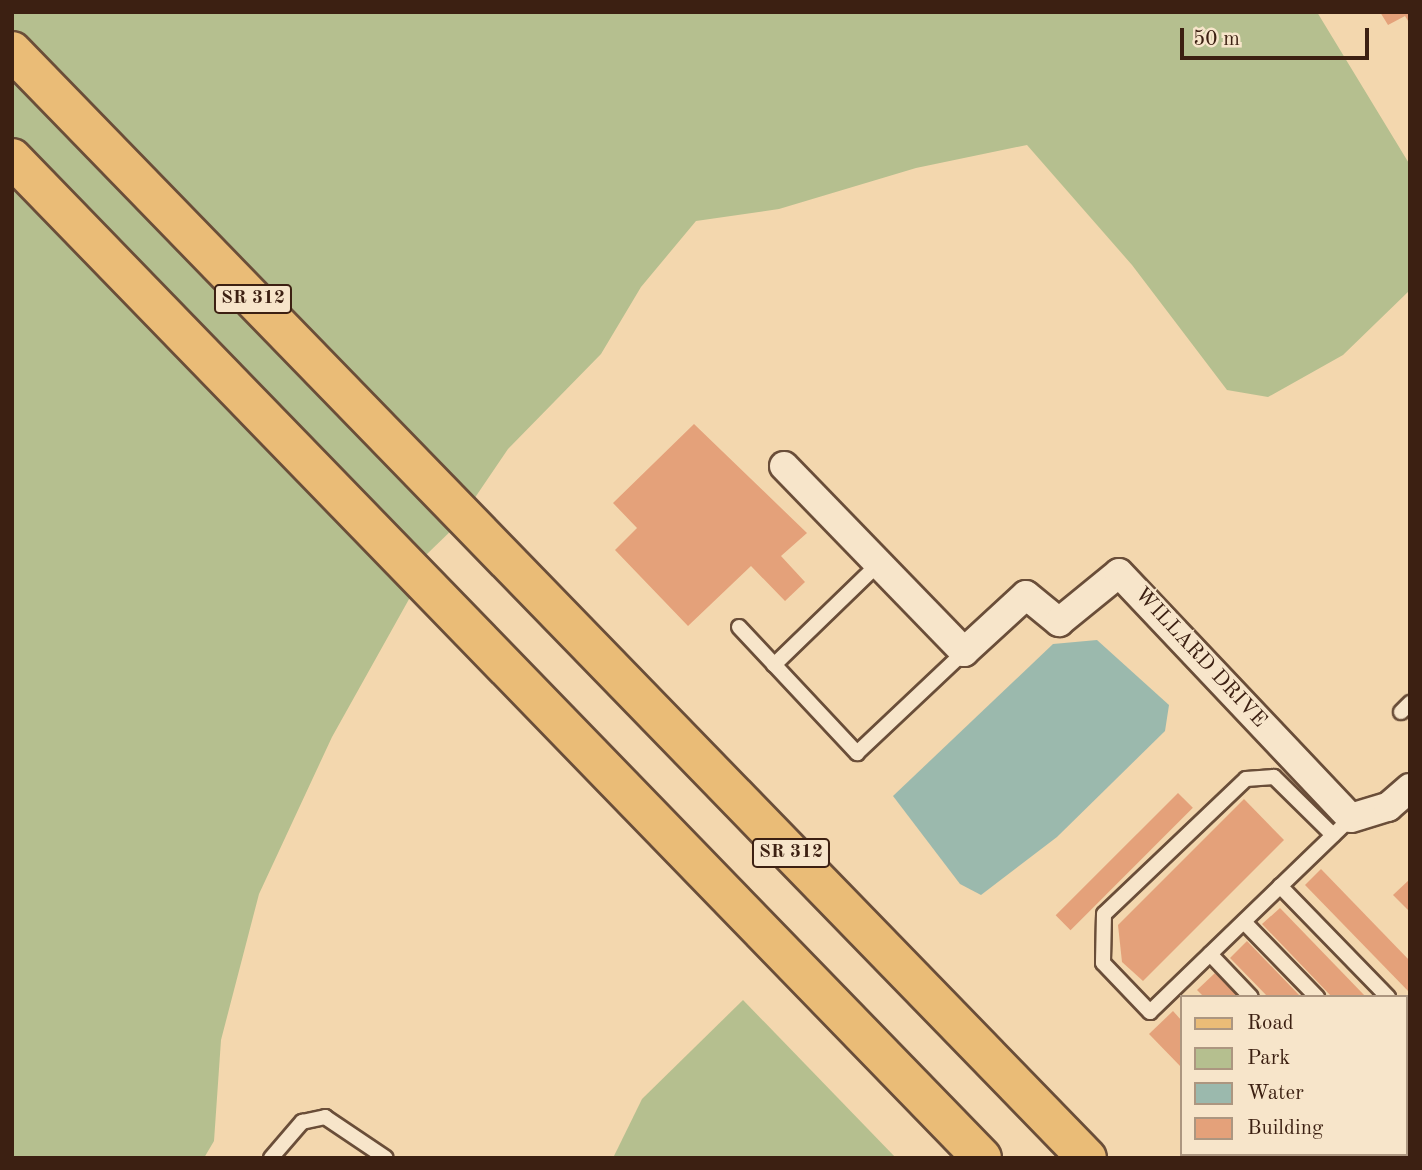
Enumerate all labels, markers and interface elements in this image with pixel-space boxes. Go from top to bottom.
scale bar [1184,14,1373,58]
text: 50 m [1193,29,1240,50]
road number: SR 312 [213,284,293,314]
street label: WILLARD DRIVE [1129,583,1271,733]
road number: SR 312 [751,838,831,868]
legend [1180,995,1408,1156]
text: Road [1247,1013,1294,1034]
text: Park [1247,1048,1290,1069]
text: Water [1247,1083,1304,1104]
text: Building [1247,1118,1323,1139]

